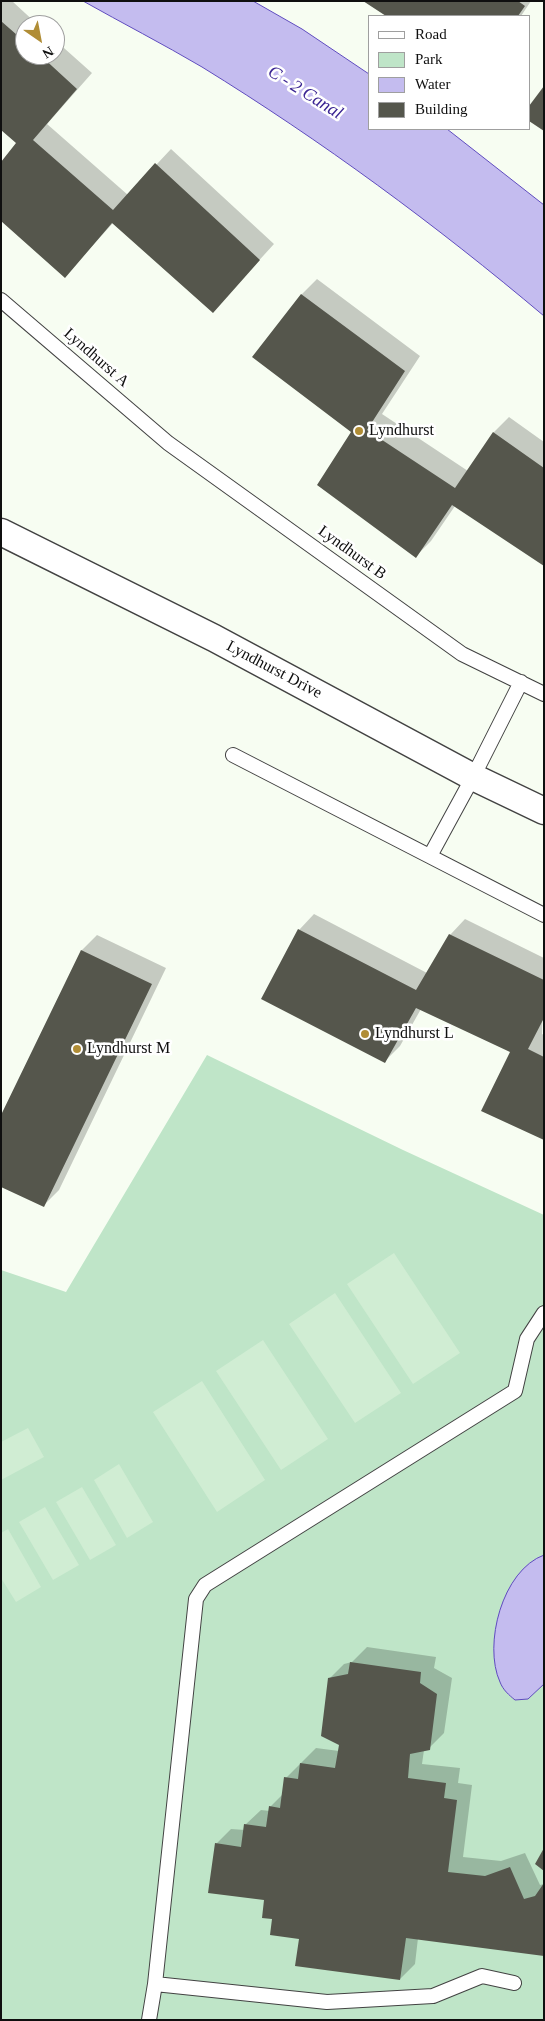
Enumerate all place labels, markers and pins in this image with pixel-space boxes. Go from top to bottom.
place label: Lyndhurst [369,421,434,441]
marker: Lyndhurst [353,425,365,437]
place label: Lyndhurst L [375,1024,454,1044]
marker: Lyndhurst L [359,1028,371,1040]
place label: Lyndhurst M [87,1039,170,1059]
marker: Lyndhurst M [71,1043,83,1055]

